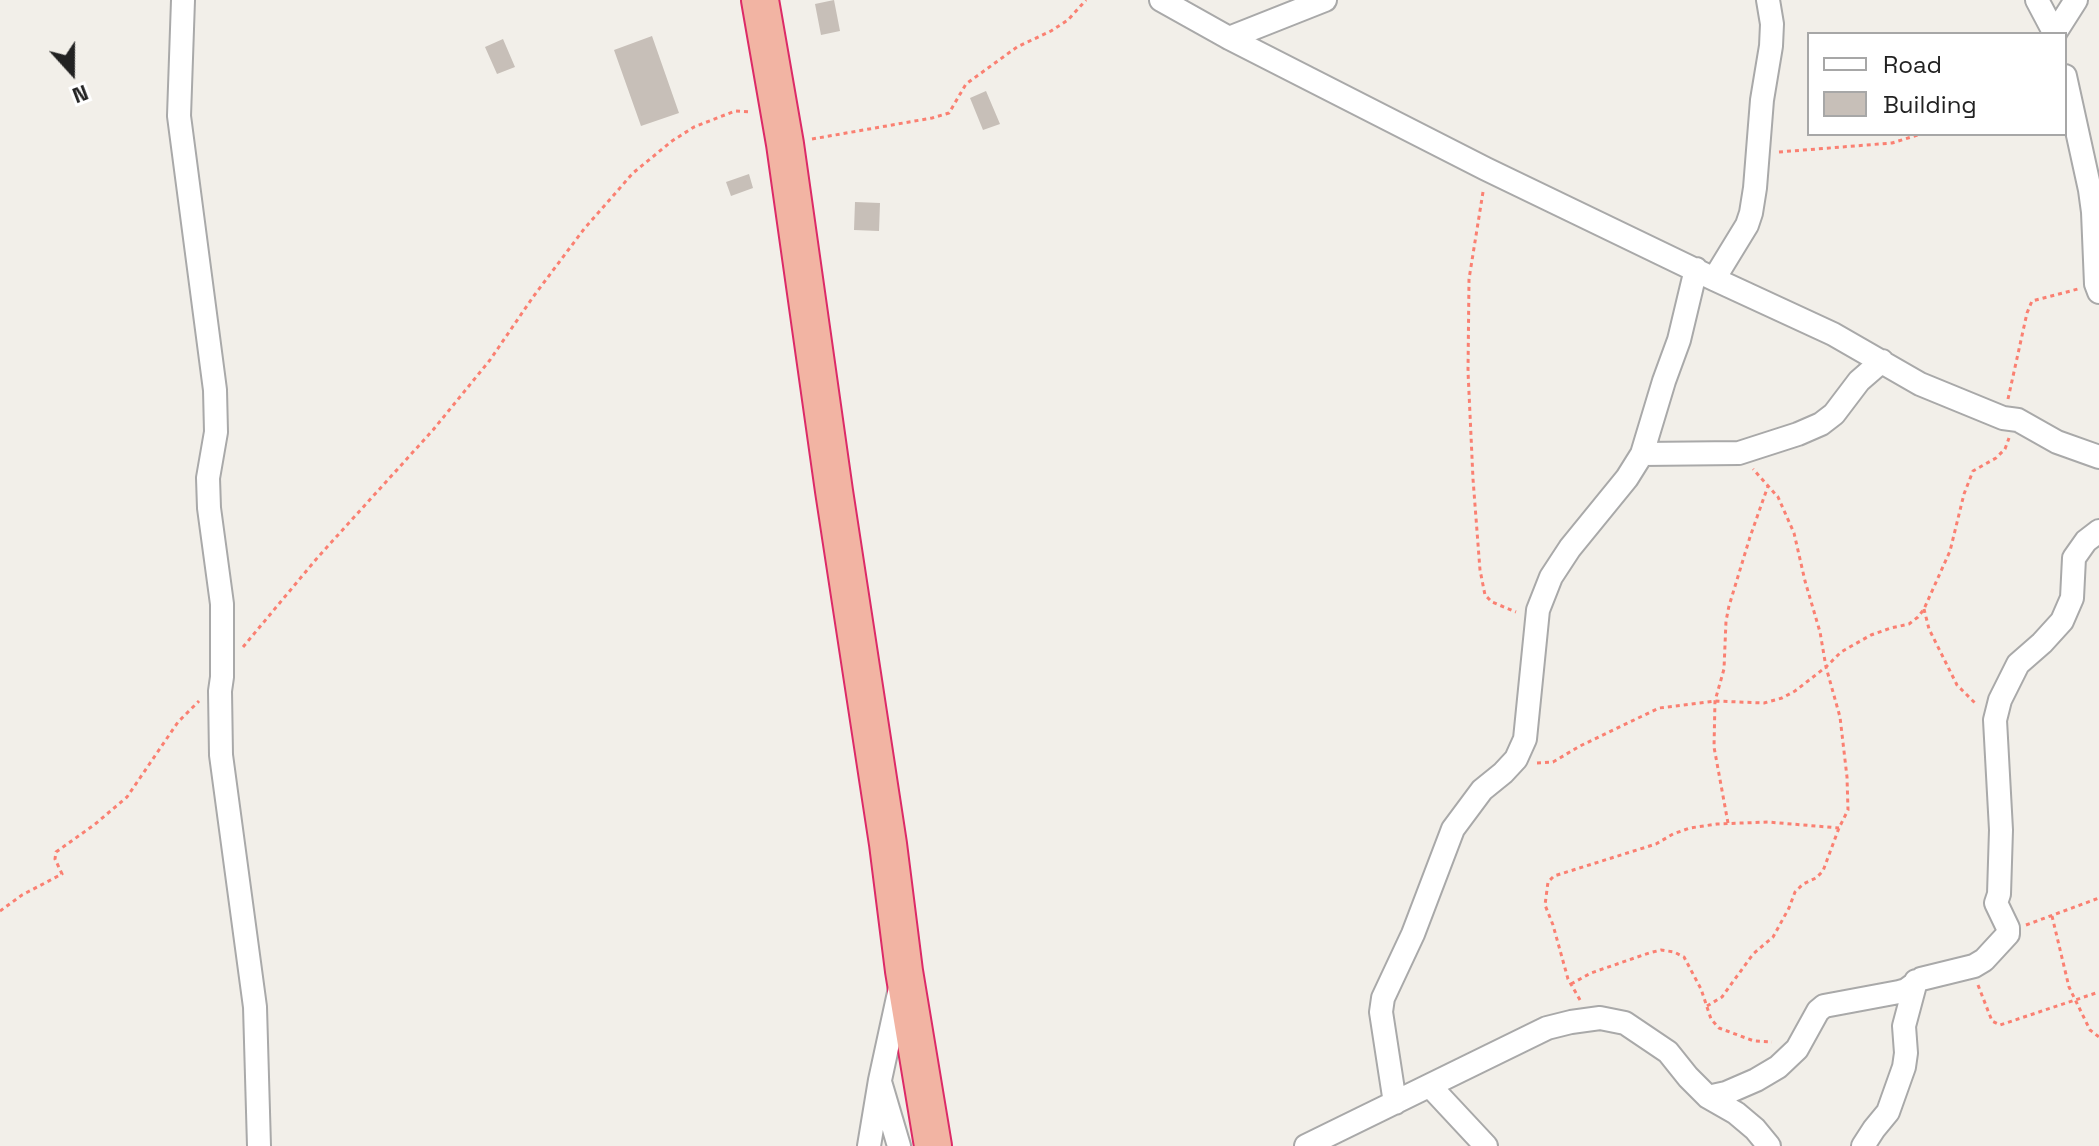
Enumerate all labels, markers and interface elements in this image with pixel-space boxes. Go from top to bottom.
north arrow [32,32,112,112]
legend [1807,32,2067,136]
text: Road [1883,49,1942,80]
text: N [69,79,93,110]
text: Building [1883,89,1977,120]

